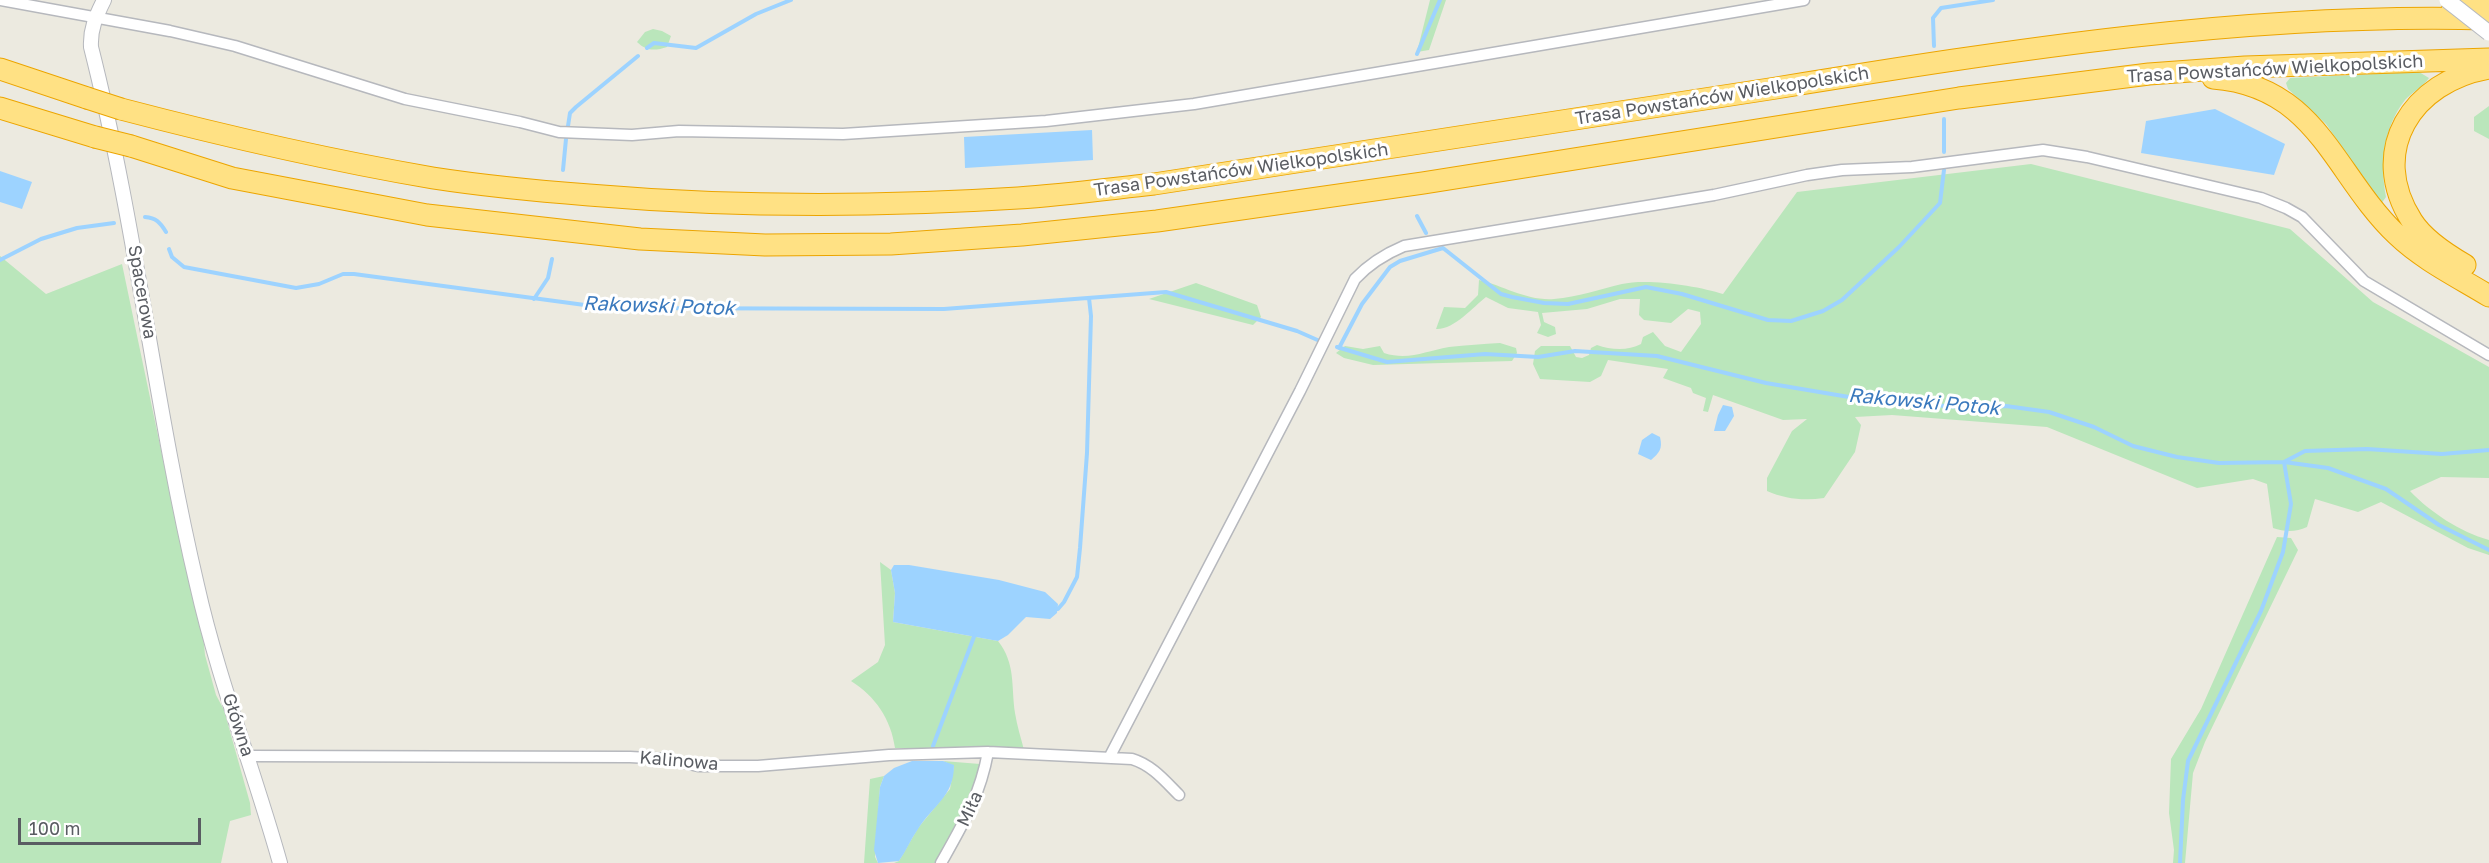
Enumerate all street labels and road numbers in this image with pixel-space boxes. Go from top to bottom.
street label: Trasa Powstańców Wielkopolskich [2126,50,2424,88]
street label: Trasa Powstańców Wielkopolskich [1574,62,1870,130]
street label: Trasa Powstańców Wielkopolskich [1092,139,1390,201]
street label: Spacerowa [123,243,161,341]
street label: Główna [218,691,258,759]
street label: Kalinowa [639,747,719,775]
street label: Miła [952,788,988,830]

